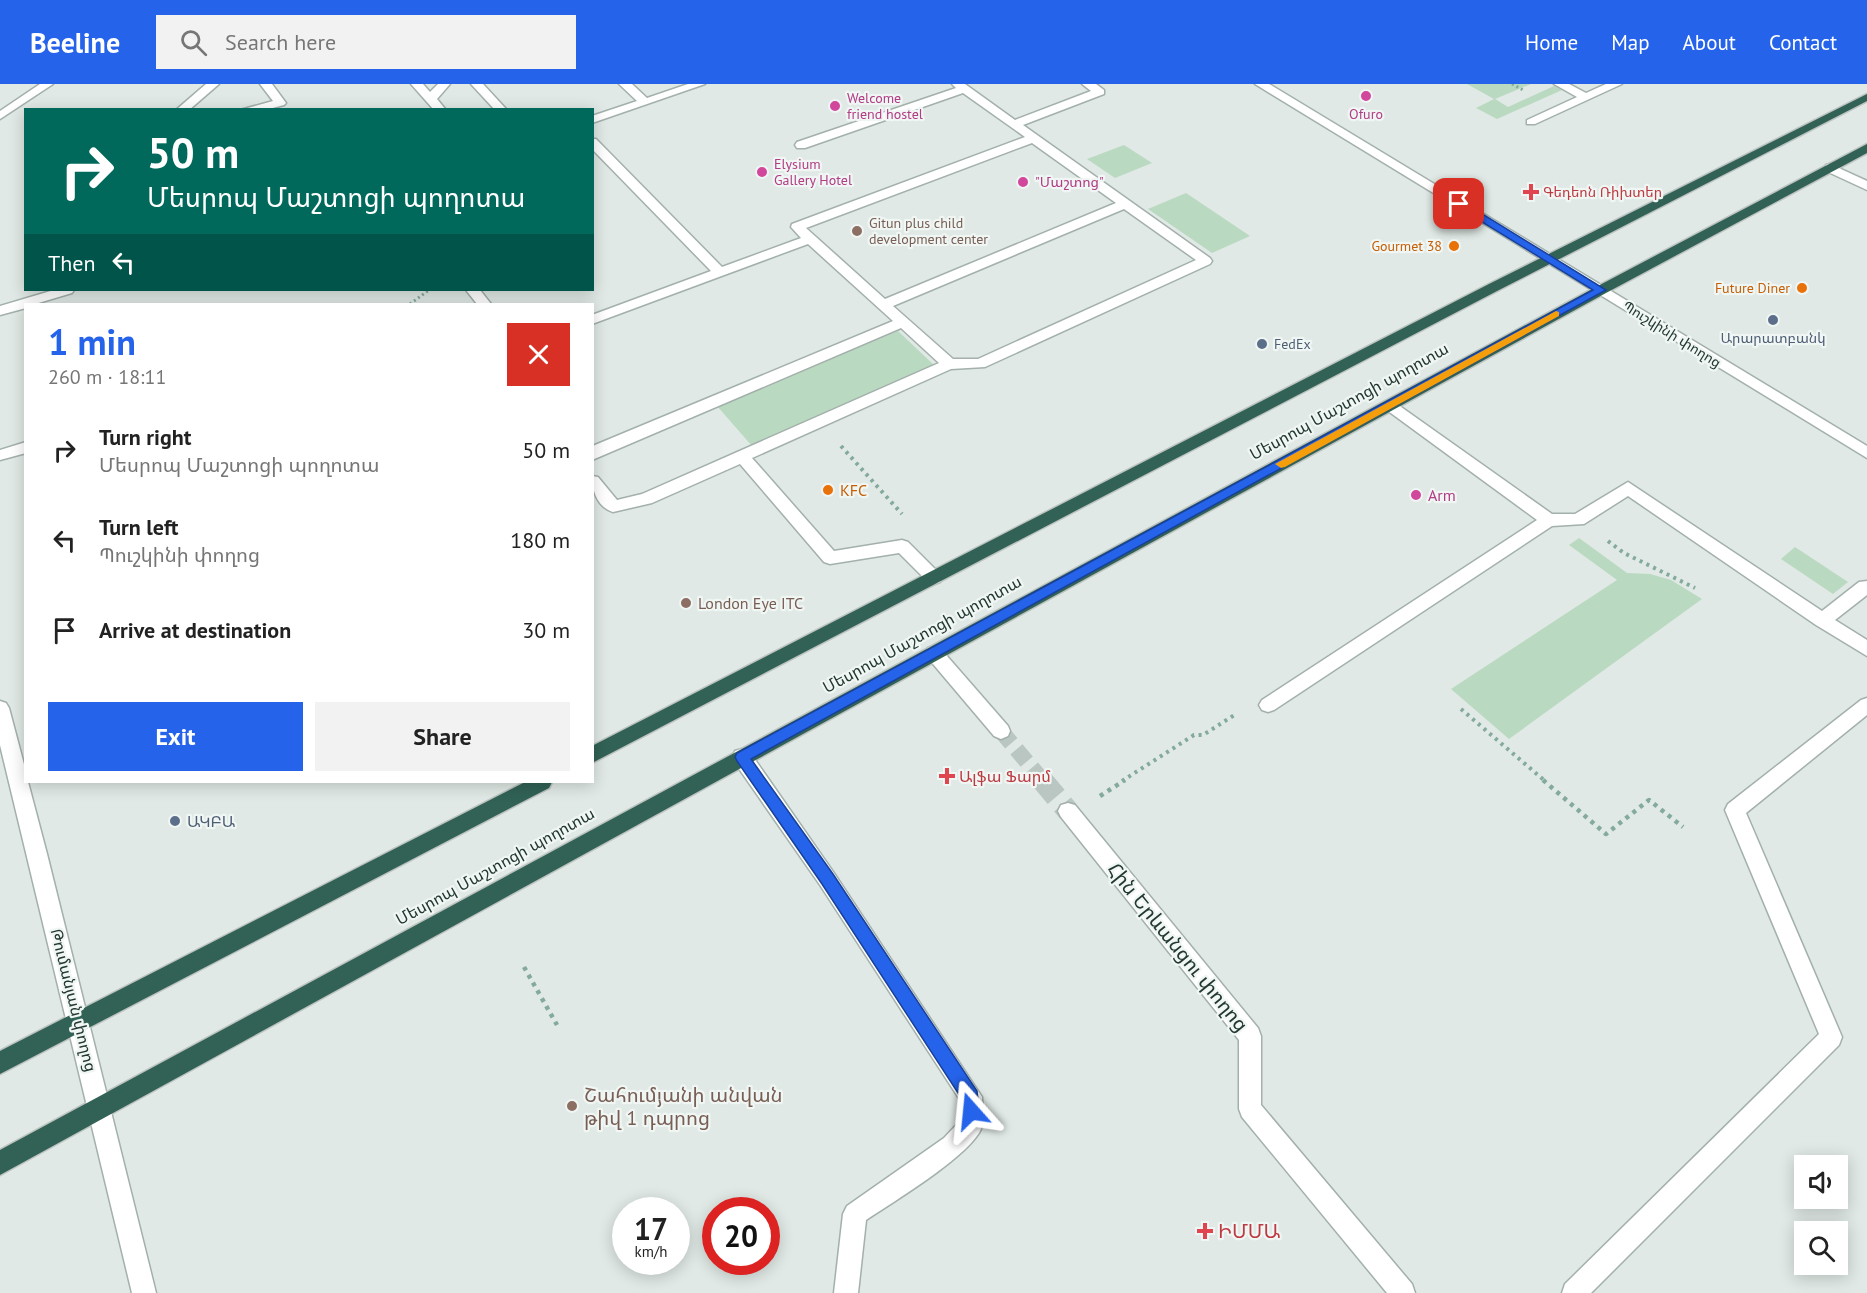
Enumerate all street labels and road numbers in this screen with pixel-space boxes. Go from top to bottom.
street label: Պուշկինի փողոց [1619,297,1725,371]
street label: Մեսրոպ Մաշտոցի պողոտա [1246,338,1452,464]
street label: Մեսրոպ Մաշտոցի պողոտա [819,571,1025,697]
street label: Մեսրոպ Մաշտոցի պողոտա [392,803,598,929]
street label: Հին Երևանցու փողոց [1102,857,1254,1037]
street label: Թումանյան փողոց [47,926,101,1074]

